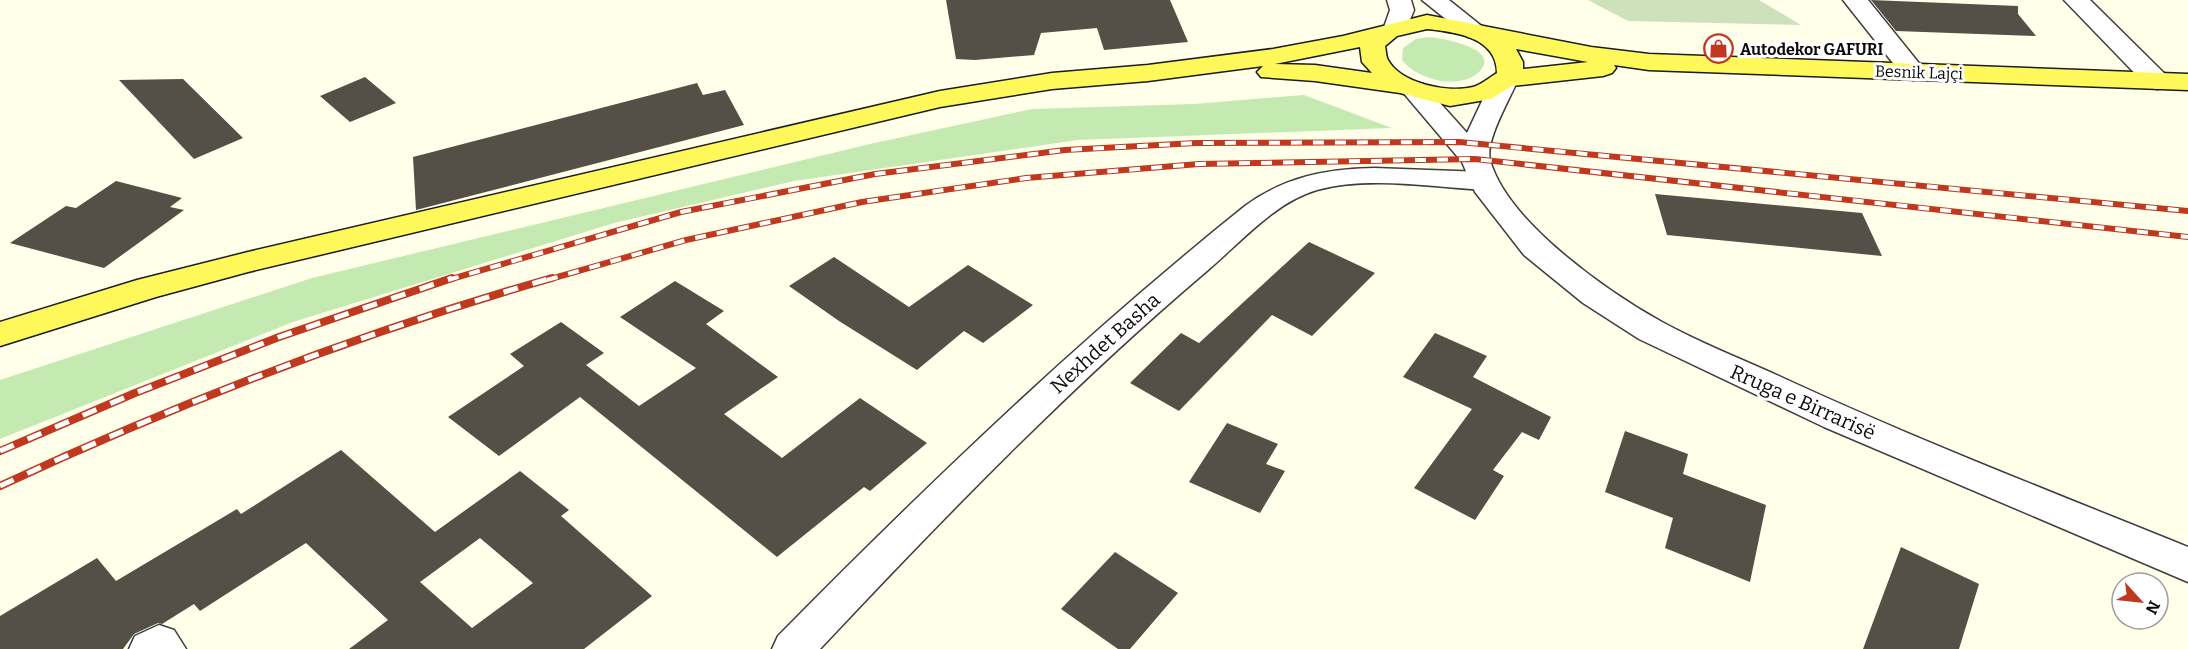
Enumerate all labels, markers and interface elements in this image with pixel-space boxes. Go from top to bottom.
shop icon: Autodekor GAFURI [1703,33,1735,65]
place label: Autodekor GAFURI [1740,40,1883,59]
street label: Besnik Lajçi [1875,61,1964,84]
street label: Nexhdet Basha [1045,287,1165,399]
street label: Rruga e Birrarisë [1727,359,1879,445]
north arrow [2110,571,2170,631]
text: N [2142,598,2164,617]

